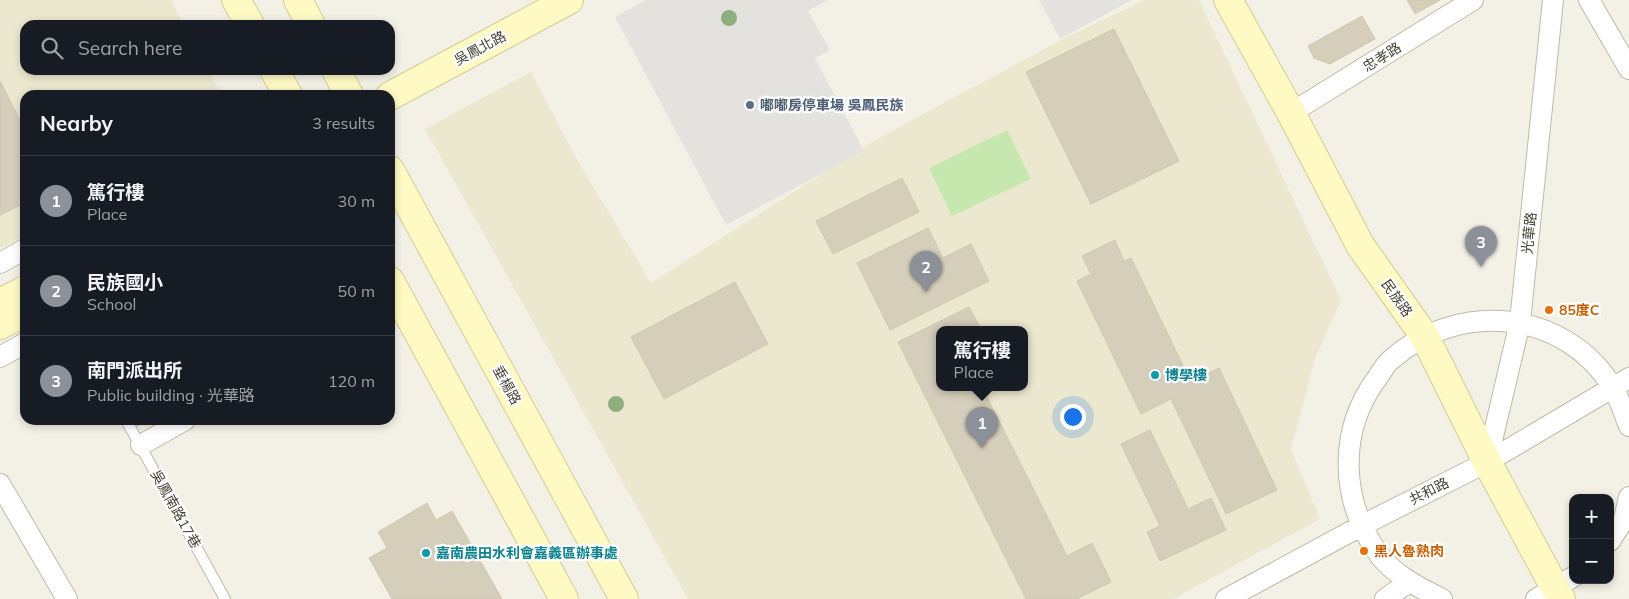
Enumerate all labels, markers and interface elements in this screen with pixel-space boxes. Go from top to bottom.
search box [20,20,395,75]
street label: 吳鳳北路 [451,27,509,69]
icon: search [38,34,66,62]
text: Search here [78,36,182,60]
street label: 忠孝路 [1359,38,1405,76]
place label: 嘟嘟房停車場 吳鳳民族 [760,96,904,114]
marker: 嘟嘟房停車場 吳鳳民族 [744,99,756,111]
text: Nearby [40,110,113,136]
text: 3 results [312,113,375,133]
text: 篤行樓 [87,180,144,204]
text: 1 [51,191,61,211]
text: 30 m [338,191,375,211]
text: Place [87,204,127,224]
street label: 光華路 [1518,211,1540,255]
pin: 3 [1465,226,1497,267]
pin: 2 [910,251,942,292]
text: 民族國小 [87,270,163,294]
street label: 民族路 [1378,276,1416,320]
text: 2 [51,281,61,301]
text: 50 m [338,281,375,301]
text: School [87,294,136,314]
place label: 85度C [1559,301,1599,319]
marker: 85度C [1543,304,1555,316]
popup [936,326,1028,391]
text: 篤行樓 [953,338,1011,362]
text: 南門派出所 [87,358,182,382]
street label: 垂楊路 [489,362,525,408]
text: Place [953,362,994,382]
place label: 博學樓 [1165,366,1207,384]
marker: 博學樓 [1149,369,1161,381]
text: 3 [51,371,61,391]
text: 120 m [328,371,375,391]
text: Public building · 光華路 [87,385,255,405]
your location [1060,404,1086,430]
pin: 1 [966,407,998,448]
street label: 吳鳳南路17巷 [147,467,205,551]
street label: 共和路 [1406,473,1452,509]
map controls [1569,494,1614,584]
button: + [1569,494,1614,539]
button: − [1569,539,1614,584]
place label: 黑人魯熟肉 [1374,542,1444,560]
place label: 嘉南農田水利會嘉義區辦事處 [436,544,618,562]
marker: 黑人魯熟肉 [1358,545,1370,557]
marker: 嘉南農田水利會嘉義區辦事處 [420,547,432,559]

